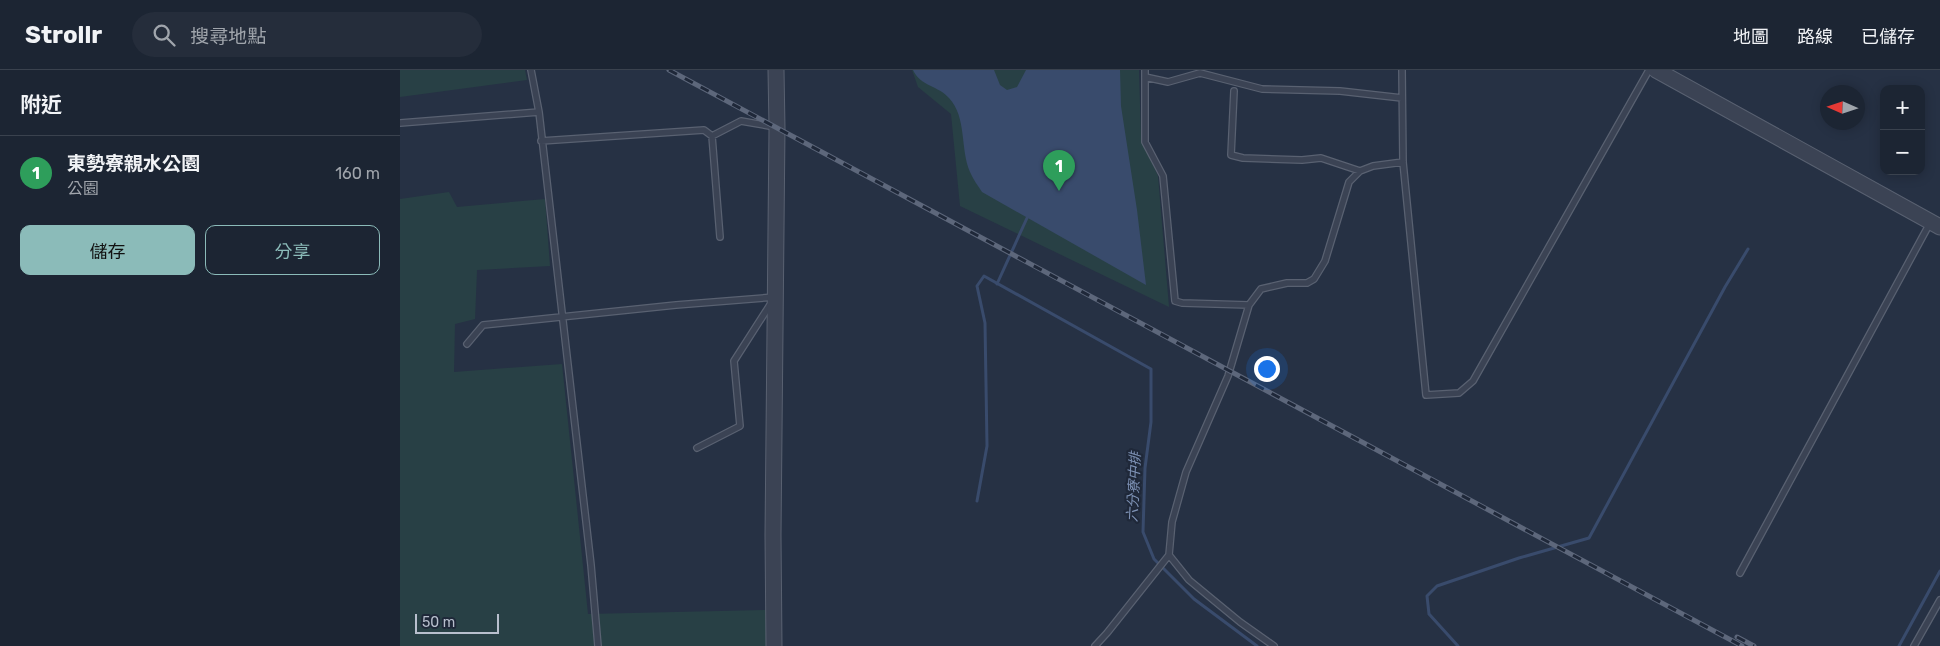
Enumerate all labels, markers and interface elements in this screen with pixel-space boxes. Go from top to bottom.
search box [132,12,482,57]
text: Strollr [25,21,102,49]
icon: search [150,21,178,49]
text: 搜尋地點 [190,25,266,48]
text: 地圖 [1733,26,1769,48]
text: 路線 [1797,26,1833,48]
text: 已儲存 [1861,26,1915,48]
north arrow [1820,85,1865,130]
map controls [1880,85,1925,175]
button: + [1880,85,1925,130]
text: 附近 [20,92,62,117]
button: − [1880,130,1925,175]
pin: 1 [1043,150,1075,191]
text: 東勢寮親水公園 [67,152,200,175]
text: 1 [32,164,40,183]
text: 160 m [335,164,380,183]
text: 公園 [67,179,99,198]
button: 儲存 [20,225,195,275]
button: 分享 [205,225,380,275]
your location [1254,356,1280,382]
water label: 六分寮中排 [1124,450,1144,522]
scale bar [415,611,499,634]
text: 50 m [422,614,455,631]

